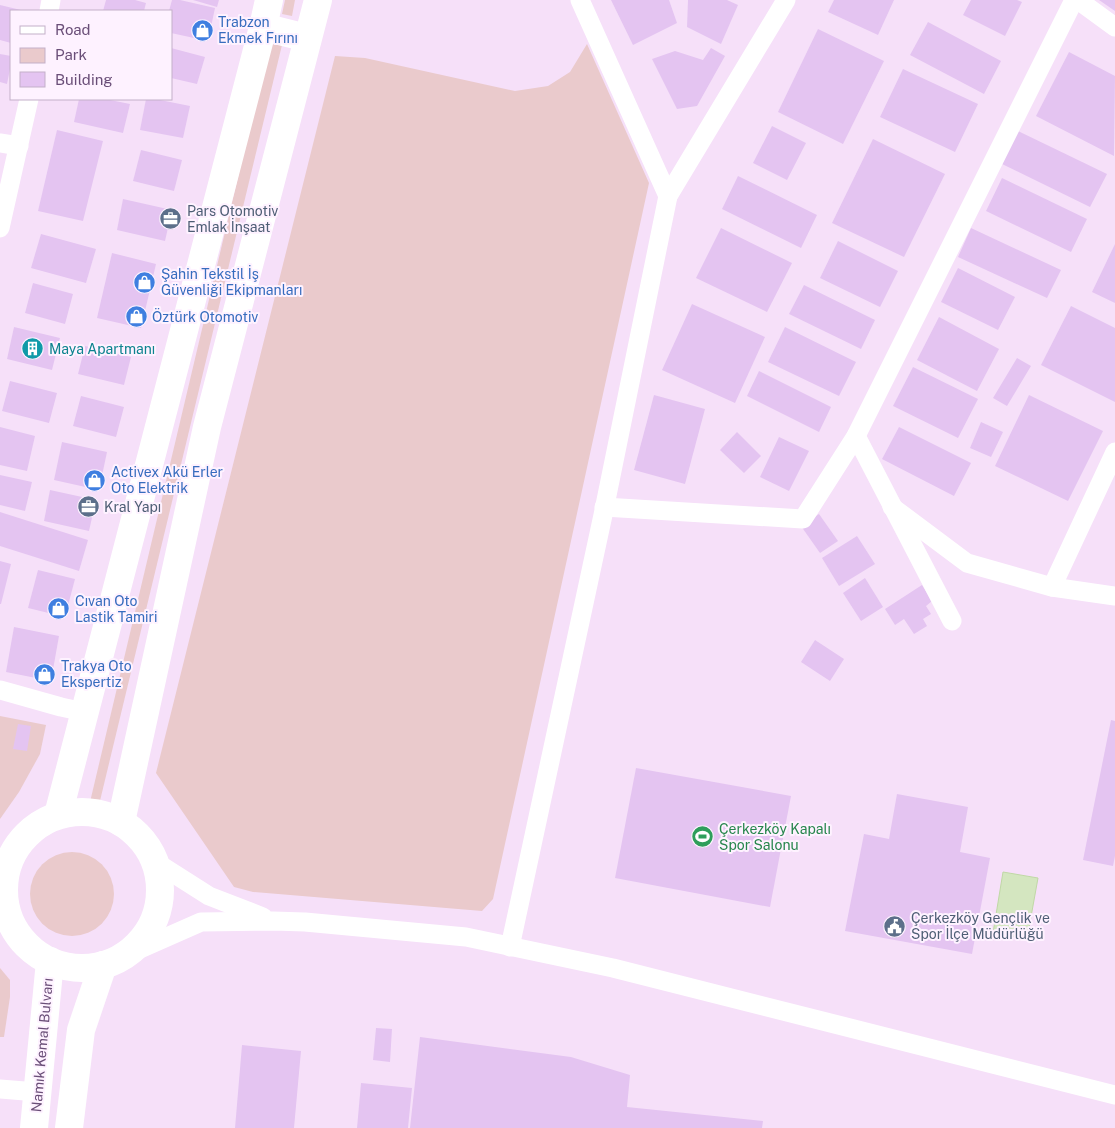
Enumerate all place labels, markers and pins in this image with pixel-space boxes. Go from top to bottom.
place label: Trabzon Ekmek Fırını [218,14,298,46]
shop icon: Trabzon Ekmek Fırını [190,18,214,42]
place label: Pars Otomotiv Emlak İnşaat [187,203,278,235]
office icon: Pars Otomotiv Emlak İnşaat [159,207,183,231]
place label: Şahin Tekstil İş Güvenliği Ekipmanları [161,264,302,298]
shop icon: Şahin Tekstil İş Güvenliği Ekipmanları [133,270,157,294]
shop icon: Öztürk Otomotiv [124,305,148,329]
place label: Öztürk Otomotiv [152,307,258,325]
building icon: Maya Apartmanı [21,337,45,361]
place label: Maya Apartmanı [49,341,155,357]
place label: Activex Akü Erler Oto Elektrik [111,464,223,496]
shop icon: Activex Akü Erler Oto Elektrik [83,468,107,492]
office icon: Kral Yapı [76,495,100,519]
place label: Kral Yapı [104,499,161,515]
place label: Cıvan Oto Lastik Tamiri [75,593,158,625]
shop icon: Cıvan Oto Lastik Tamiri [47,597,71,621]
place label: Trakya Oto Ekspertiz [61,658,132,690]
shop icon: Trakya Oto Ekspertiz [33,662,57,686]
place label: Çerkezköy Kapalı Spor Salonu [719,821,831,853]
sports icon: Çerkezköy Kapalı Spor Salonu [691,825,715,849]
place label: Çerkezköy Gençlik ve Spor İlçe Müdürlüğü [911,910,1050,942]
public building icon: Çerkezköy Gençlik ve Spor İlçe Müdürlüğü [883,914,907,938]

